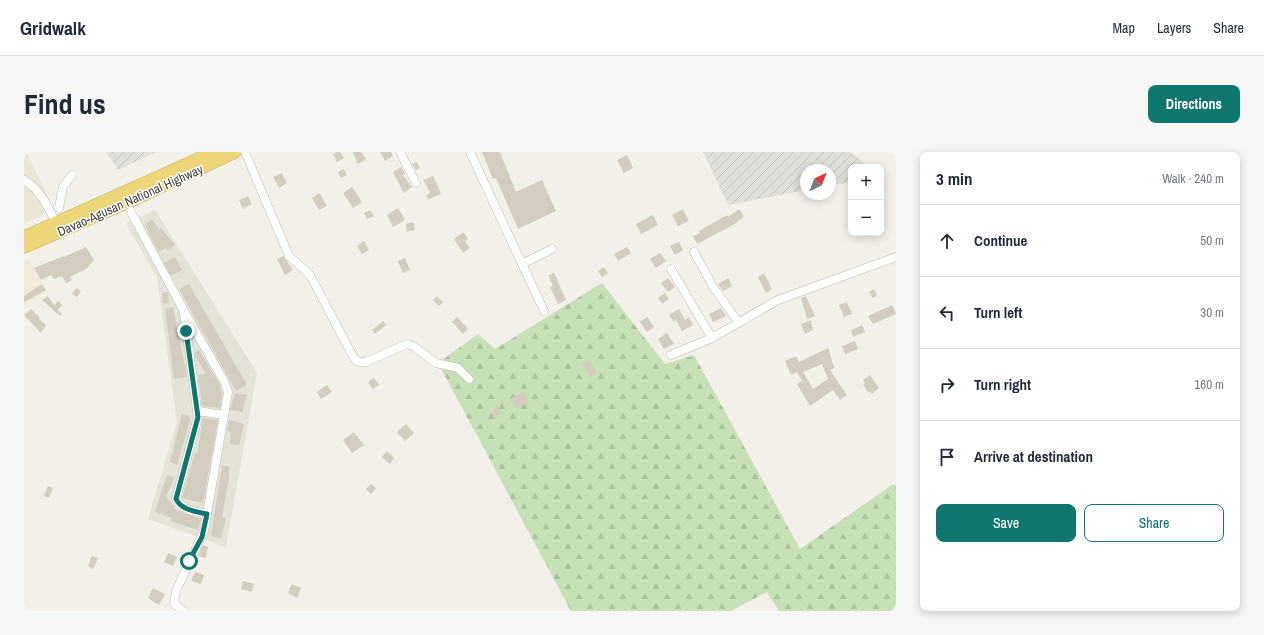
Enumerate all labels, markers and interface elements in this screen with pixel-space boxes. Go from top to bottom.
text: Gridwalk [20,15,86,41]
text: Map [1113,19,1135,37]
text: Layers [1157,19,1191,37]
text: Share [1213,19,1244,37]
text: Find us [24,85,106,123]
button: Directions [1148,85,1240,123]
street label: Davao-Agusan National Highway [55,160,206,240]
north arrow [800,164,836,200]
map controls [848,164,884,236]
button: + [848,164,884,200]
text: 3 min [936,167,972,190]
text: Walk · 240 m [1162,170,1224,187]
button: − [848,200,884,236]
icon: ahead [936,230,958,252]
text: Continue [974,230,1027,251]
text: 50 m [1200,232,1224,249]
icon: left [936,302,958,324]
text: Turn left [974,302,1022,323]
text: 30 m [1200,304,1224,321]
route end [177,322,195,340]
icon: right [936,374,958,396]
text: Turn right [974,374,1031,395]
text: 160 m [1194,376,1224,393]
icon: arrive [936,446,958,468]
text: Arrive at destination [974,446,1093,467]
button: Save [936,504,1076,542]
button: Share [1084,504,1224,542]
route start [180,552,198,570]

